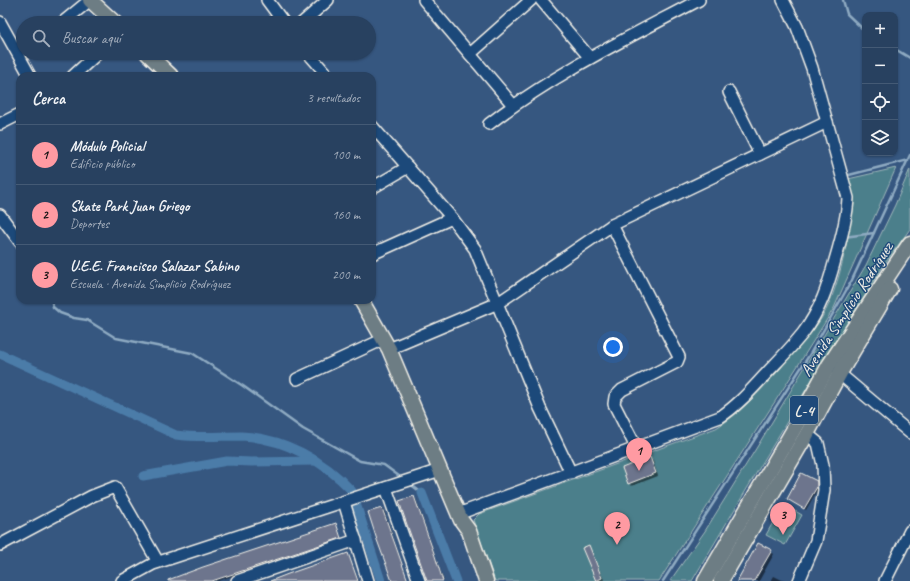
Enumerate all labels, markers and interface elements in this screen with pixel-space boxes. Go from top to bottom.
map controls [862,12,898,156]
button: + [862,12,898,48]
search box [16,16,376,60]
icon: search [30,27,52,49]
text: Buscar aquí [62,29,121,48]
button: − [862,48,898,84]
button: locate [862,84,898,120]
text: Cerca [32,88,65,109]
text: 3 resultados [307,90,360,106]
button: layers [862,120,898,156]
text: Módulo Policial [70,137,144,156]
text: 1 [42,147,48,163]
text: 100 m [332,147,360,163]
text: Edificio público [70,156,135,172]
text: Skate Park Juan Griego [70,197,189,216]
text: 2 [42,207,48,223]
text: 160 m [332,207,360,223]
text: Deportes [70,216,109,232]
street label: Avenida Simplicio Rodríguez [795,237,898,380]
text: U.E.E. Francisco Salazar Sabino [70,257,239,276]
text: 3 [42,267,48,283]
text: 200 m [332,267,360,283]
text: Escuela · Avenida Simplicio Rodríguez [70,276,230,292]
your location [603,337,623,357]
road number: L-4 [790,396,818,424]
pin: 1 [626,438,652,471]
pin: 3 [770,502,796,535]
pin: 2 [604,512,630,545]

